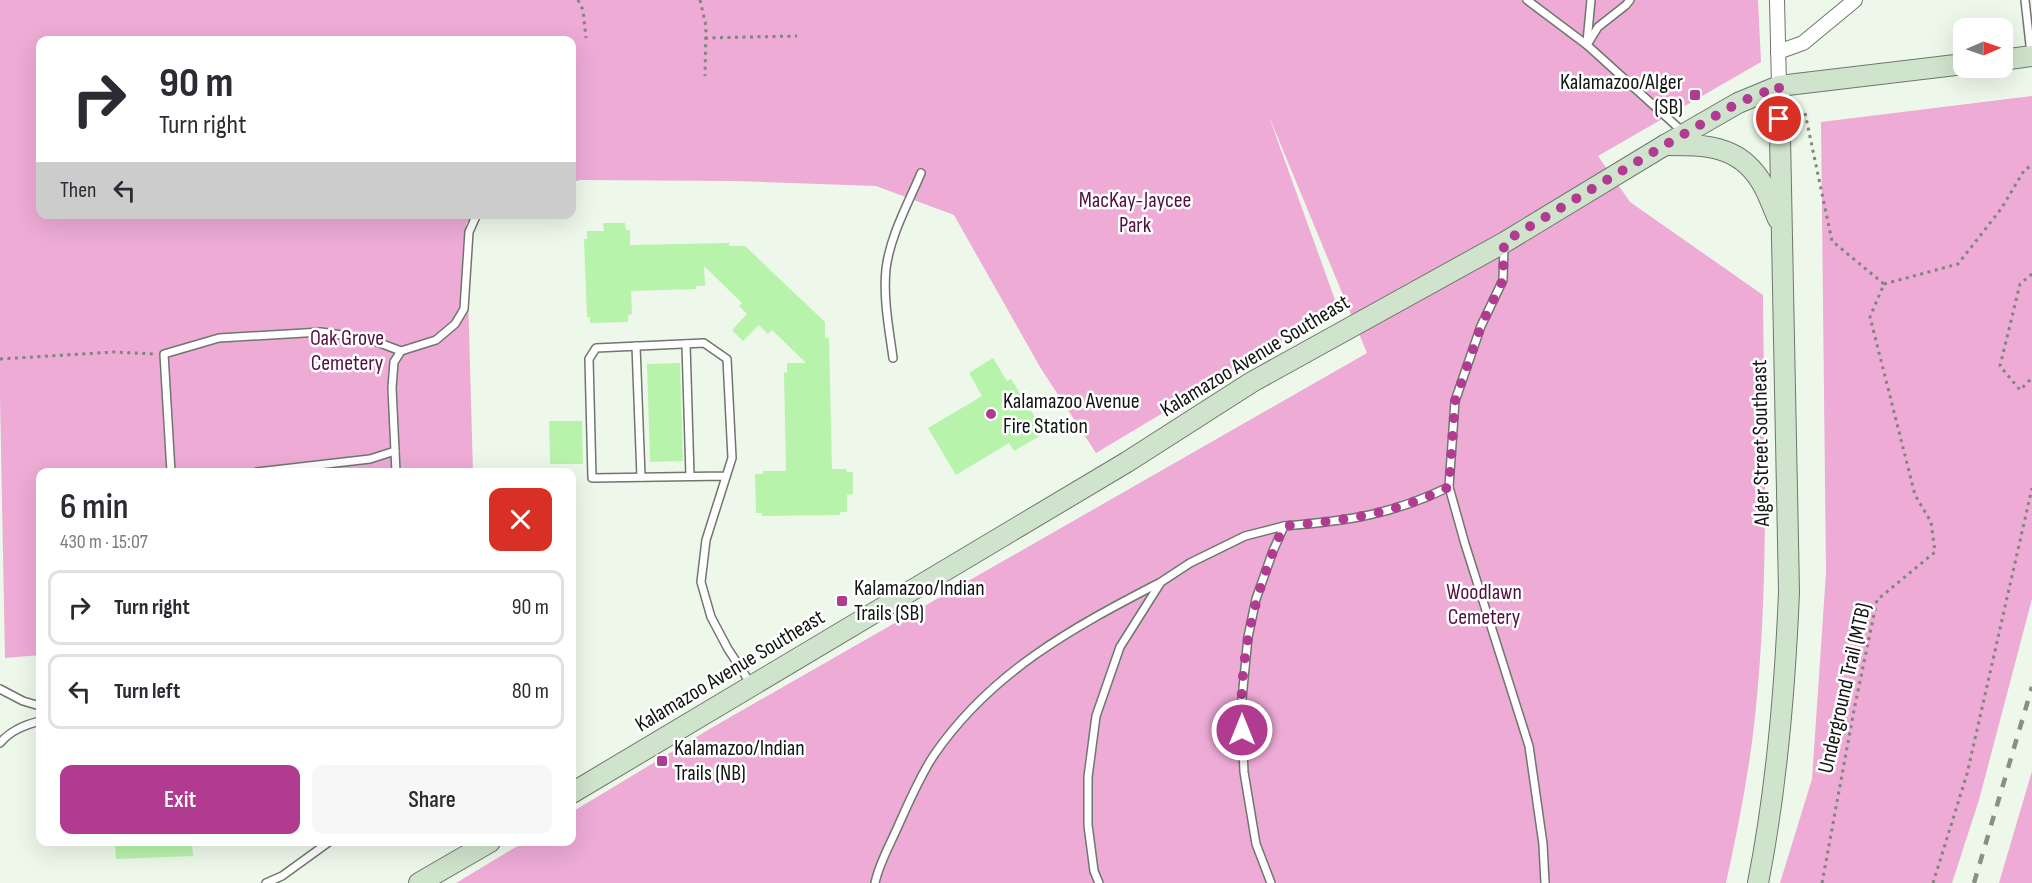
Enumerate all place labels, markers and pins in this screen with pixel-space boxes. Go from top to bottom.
place label: Kalamazoo/Alger (SB) [1560,69,1683,121]
marker: Kalamazoo/Alger (SB) [1688,88,1702,102]
pin [1753,93,1804,144]
place label: Kalamazoo Avenue Fire Station [1003,388,1140,440]
marker: Kalamazoo Avenue Fire Station [984,407,998,421]
place label: Kalamazoo/Indian Trails (SB) [854,575,985,627]
marker: Kalamazoo/Indian Trails (SB) [835,594,849,608]
place label: Kalamazoo/Indian Trails (NB) [674,735,805,787]
marker: Kalamazoo/Indian Trails (NB) [655,754,669,768]

